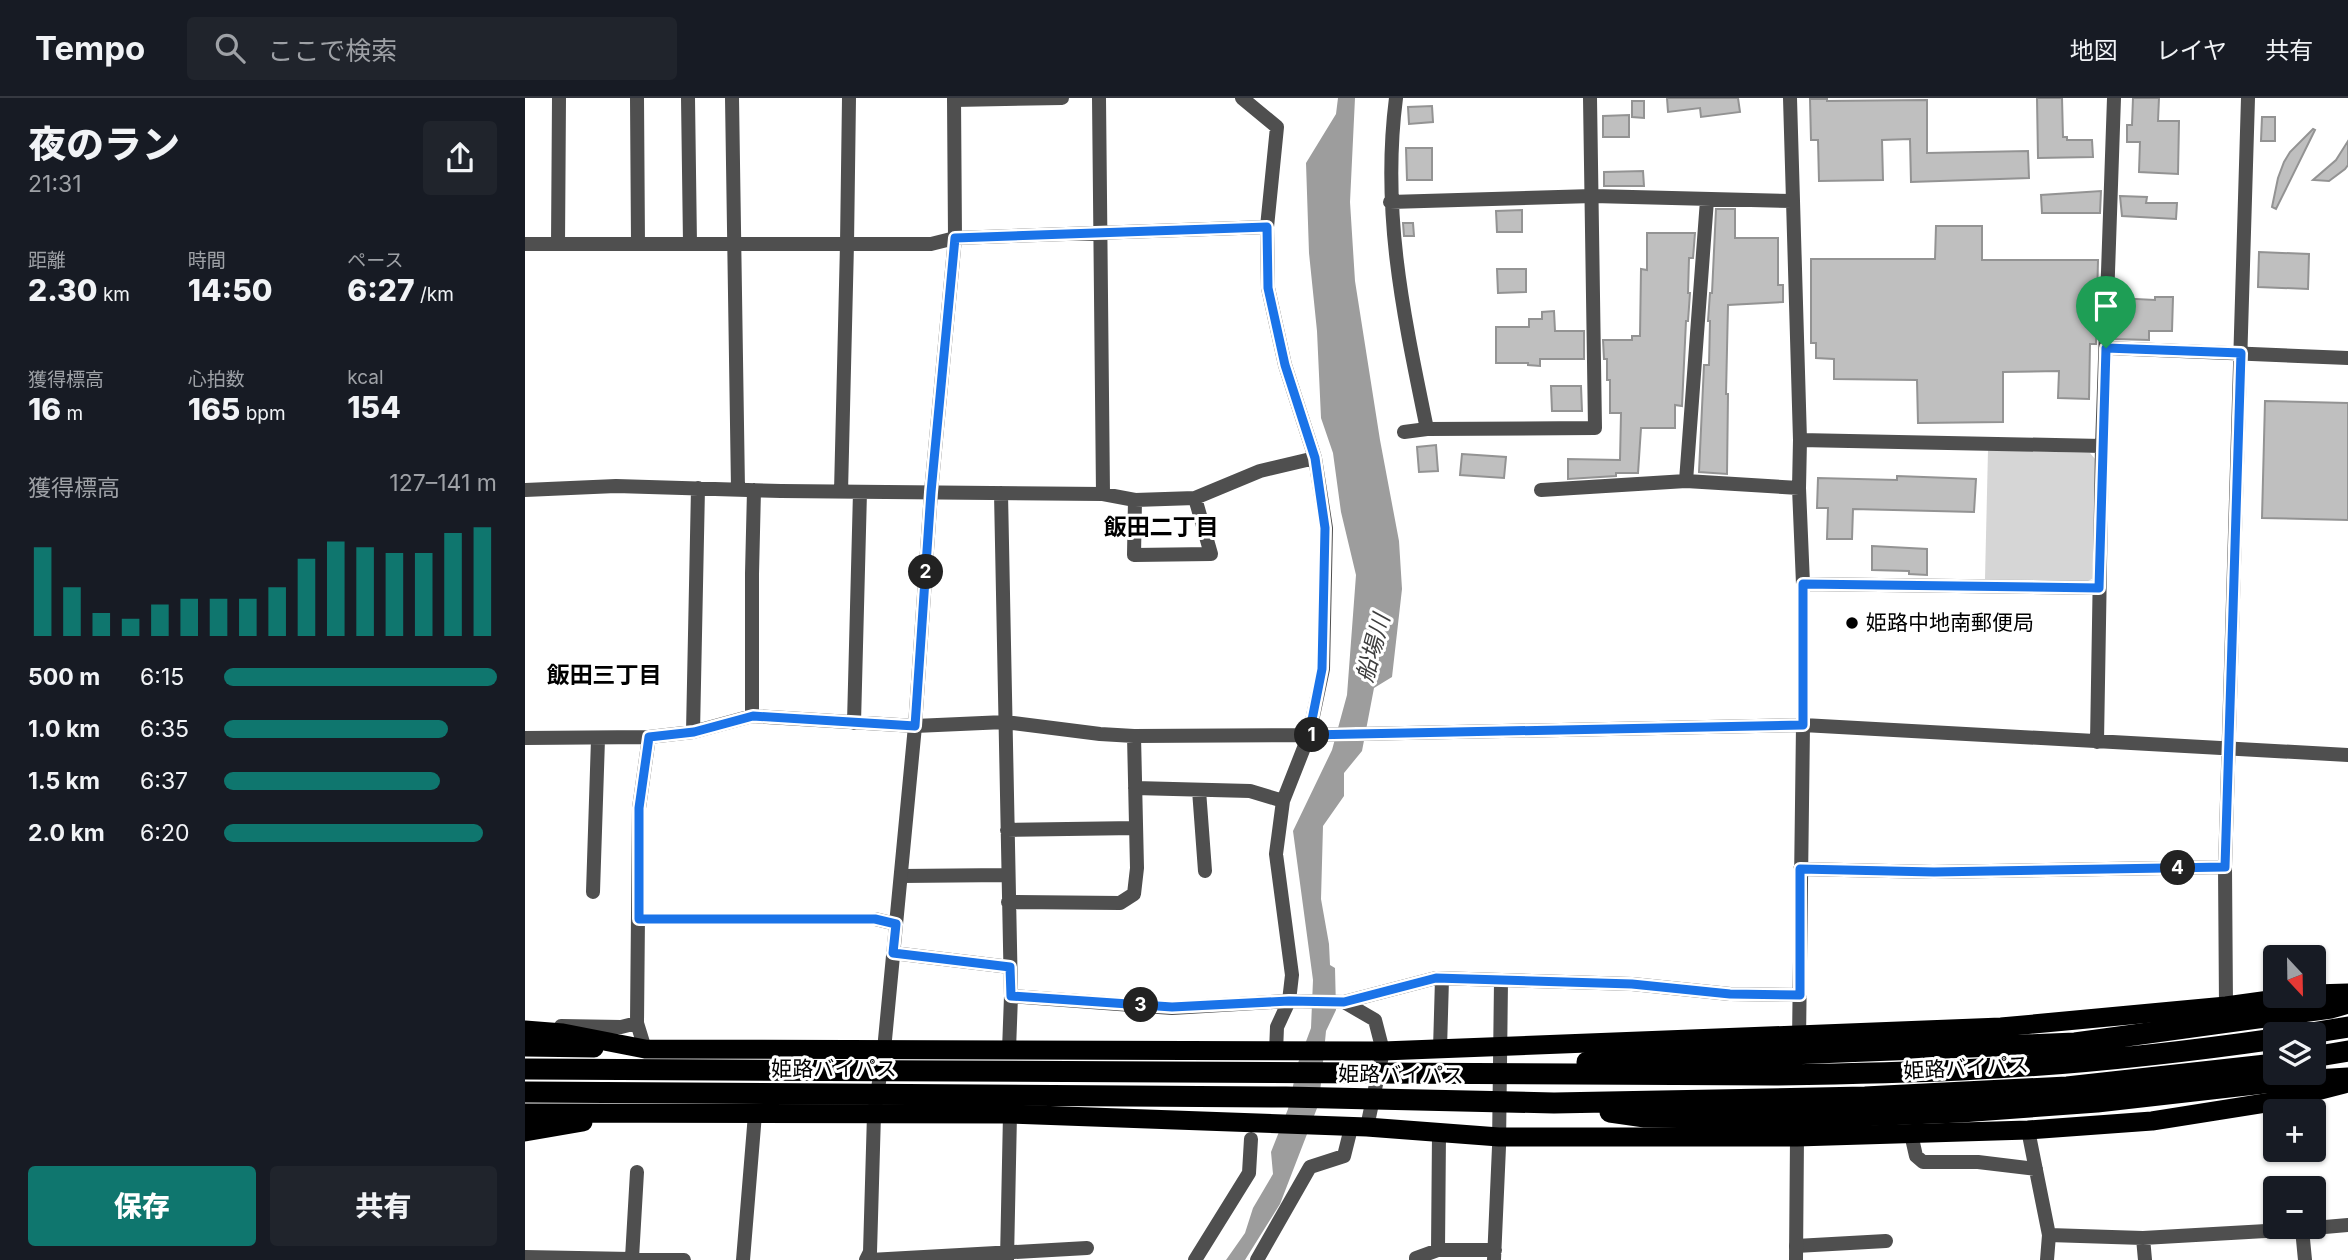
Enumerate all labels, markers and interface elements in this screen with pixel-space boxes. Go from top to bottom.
search box [187,17,677,80]
text: Tempo [35,28,145,68]
icon: search [211,29,249,67]
text: ここで検索 [267,35,397,66]
text: 地図 [2070,36,2118,65]
text: レイヤ [2156,36,2227,65]
text: 共有 [2265,36,2313,65]
text: 夜のラン [28,121,180,167]
button: share [423,121,497,195]
text: 21:31 [28,170,82,198]
text: 距離 [28,249,66,272]
text: 時間 [188,249,226,272]
text: ペース [347,249,403,272]
text: 2.30 [28,272,98,308]
text: 14:50 [188,272,272,308]
text: 6:27 [347,272,415,308]
pin [2076,276,2136,348]
text: km [98,283,130,306]
text: /km [415,283,454,306]
icon: arrive [2087,287,2125,325]
text: kcal [347,366,384,389]
text: 獲得標高 [28,368,104,391]
text: 心拍数 [188,368,245,391]
text: 154 [347,389,401,425]
text: 16 [28,391,61,427]
text: 165 [188,391,240,427]
text: m [61,402,83,425]
text: bpm [240,402,286,425]
text: 127–141 m [389,469,497,497]
text: 獲得標高 [28,474,120,502]
district label: 飯田二丁目 [1104,513,1219,541]
pin: 2 [909,554,943,589]
text: 2 [920,560,931,583]
water label: 船場川 [1351,608,1396,685]
place label: 姫路中地南郵便局 [1866,610,2034,635]
marker: 姫路中地南郵便局 [1844,615,1860,631]
district label: 飯田三丁目 [547,661,662,689]
text: 500 m [28,663,100,691]
text: 6:15 [140,663,184,691]
text: 1.0 km [28,715,100,743]
text: 6:35 [140,715,189,743]
pin: 1 [1295,718,1329,752]
text: 1 [1307,723,1316,746]
text: 1.5 km [28,767,100,795]
text: 6:37 [140,767,188,795]
text: 2.0 km [28,819,105,847]
text: 6:20 [140,819,189,847]
pin: 4 [2161,850,2195,886]
text: 4 [2171,856,2184,879]
north arrow [2263,945,2326,1008]
map controls [2263,945,2326,1239]
pin: 3 [1123,988,1159,1023]
text: 3 [1134,993,1147,1016]
button: layers [2263,1022,2326,1085]
street label: 姫路バイパス [1903,1052,2029,1083]
street label: 姫路バイパス [771,1056,897,1081]
street label: 姫路バイパス [1338,1061,1464,1088]
button: + [2263,1099,2326,1162]
button: 保存 [28,1166,256,1246]
button: 共有 [270,1166,497,1246]
button: − [2263,1176,2326,1239]

